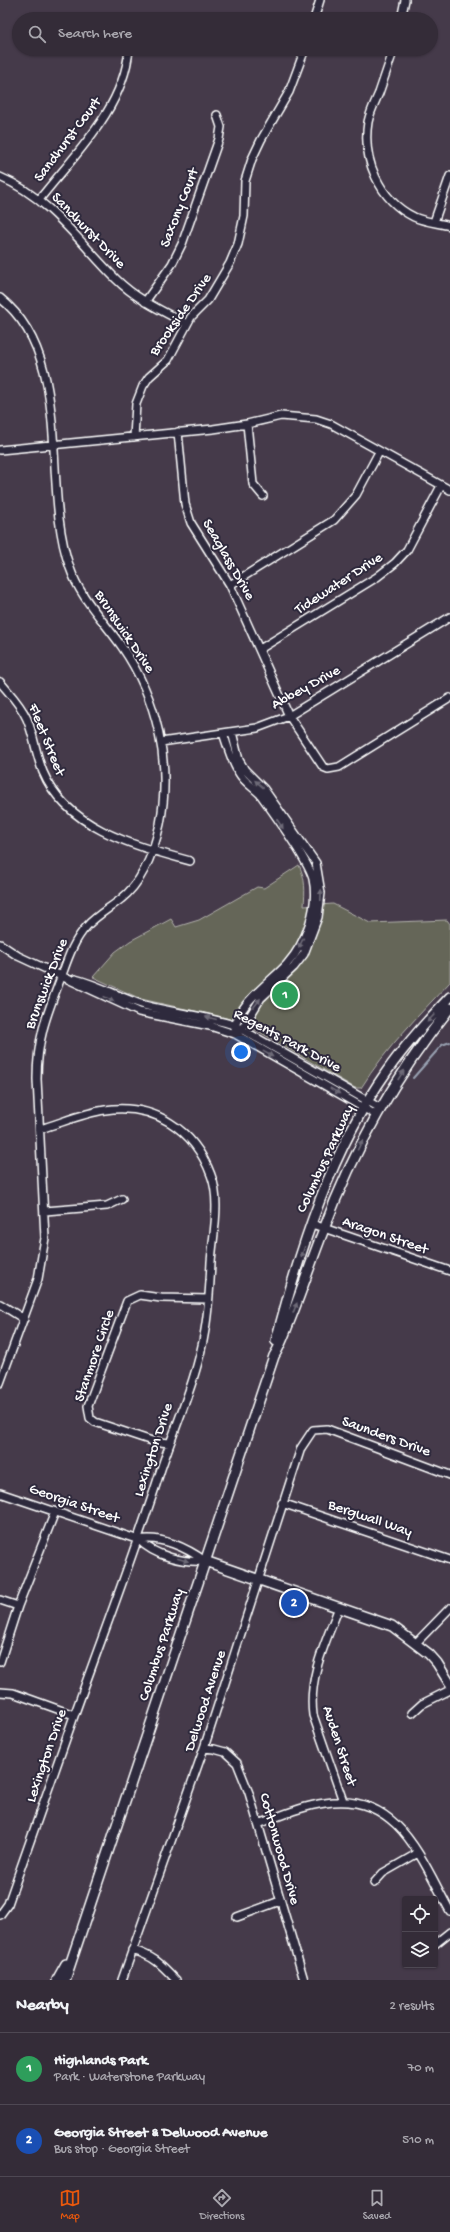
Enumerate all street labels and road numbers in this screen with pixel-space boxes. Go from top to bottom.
street label: Sandhurst Court [30,93,107,186]
street label: Saxony Court [157,164,204,250]
street label: Sandhurst Drive [47,189,129,273]
street label: Brookside Drive [145,270,216,361]
street label: Seaglass Drive [198,516,259,604]
street label: Tidewater Drive [291,549,386,620]
street label: Brunswick Drive [89,587,158,677]
street label: Abbey Drive [268,662,344,714]
street label: Fleet Street [23,700,69,780]
street label: Brunswick Drive [21,936,73,1033]
street label: Regents Park Drive [230,1005,344,1077]
street label: Columbus Parkway [293,1102,359,1216]
street label: Aragon Street [340,1213,432,1260]
street label: Stanmore Circle [71,1307,119,1405]
street label: Lexington Drive [130,1401,178,1499]
street label: Saunders Drive [339,1413,433,1461]
street label: Georgia Street [27,1480,123,1528]
street label: Bergwall Way [325,1496,415,1542]
street label: Columbus Parkway [135,1586,189,1703]
street label: Delwood Avenue [181,1648,231,1755]
street label: Auden Street [318,1704,361,1790]
street label: Lexington Drive [23,1707,71,1805]
street label: Cottonwood Drive [254,1791,304,1907]

